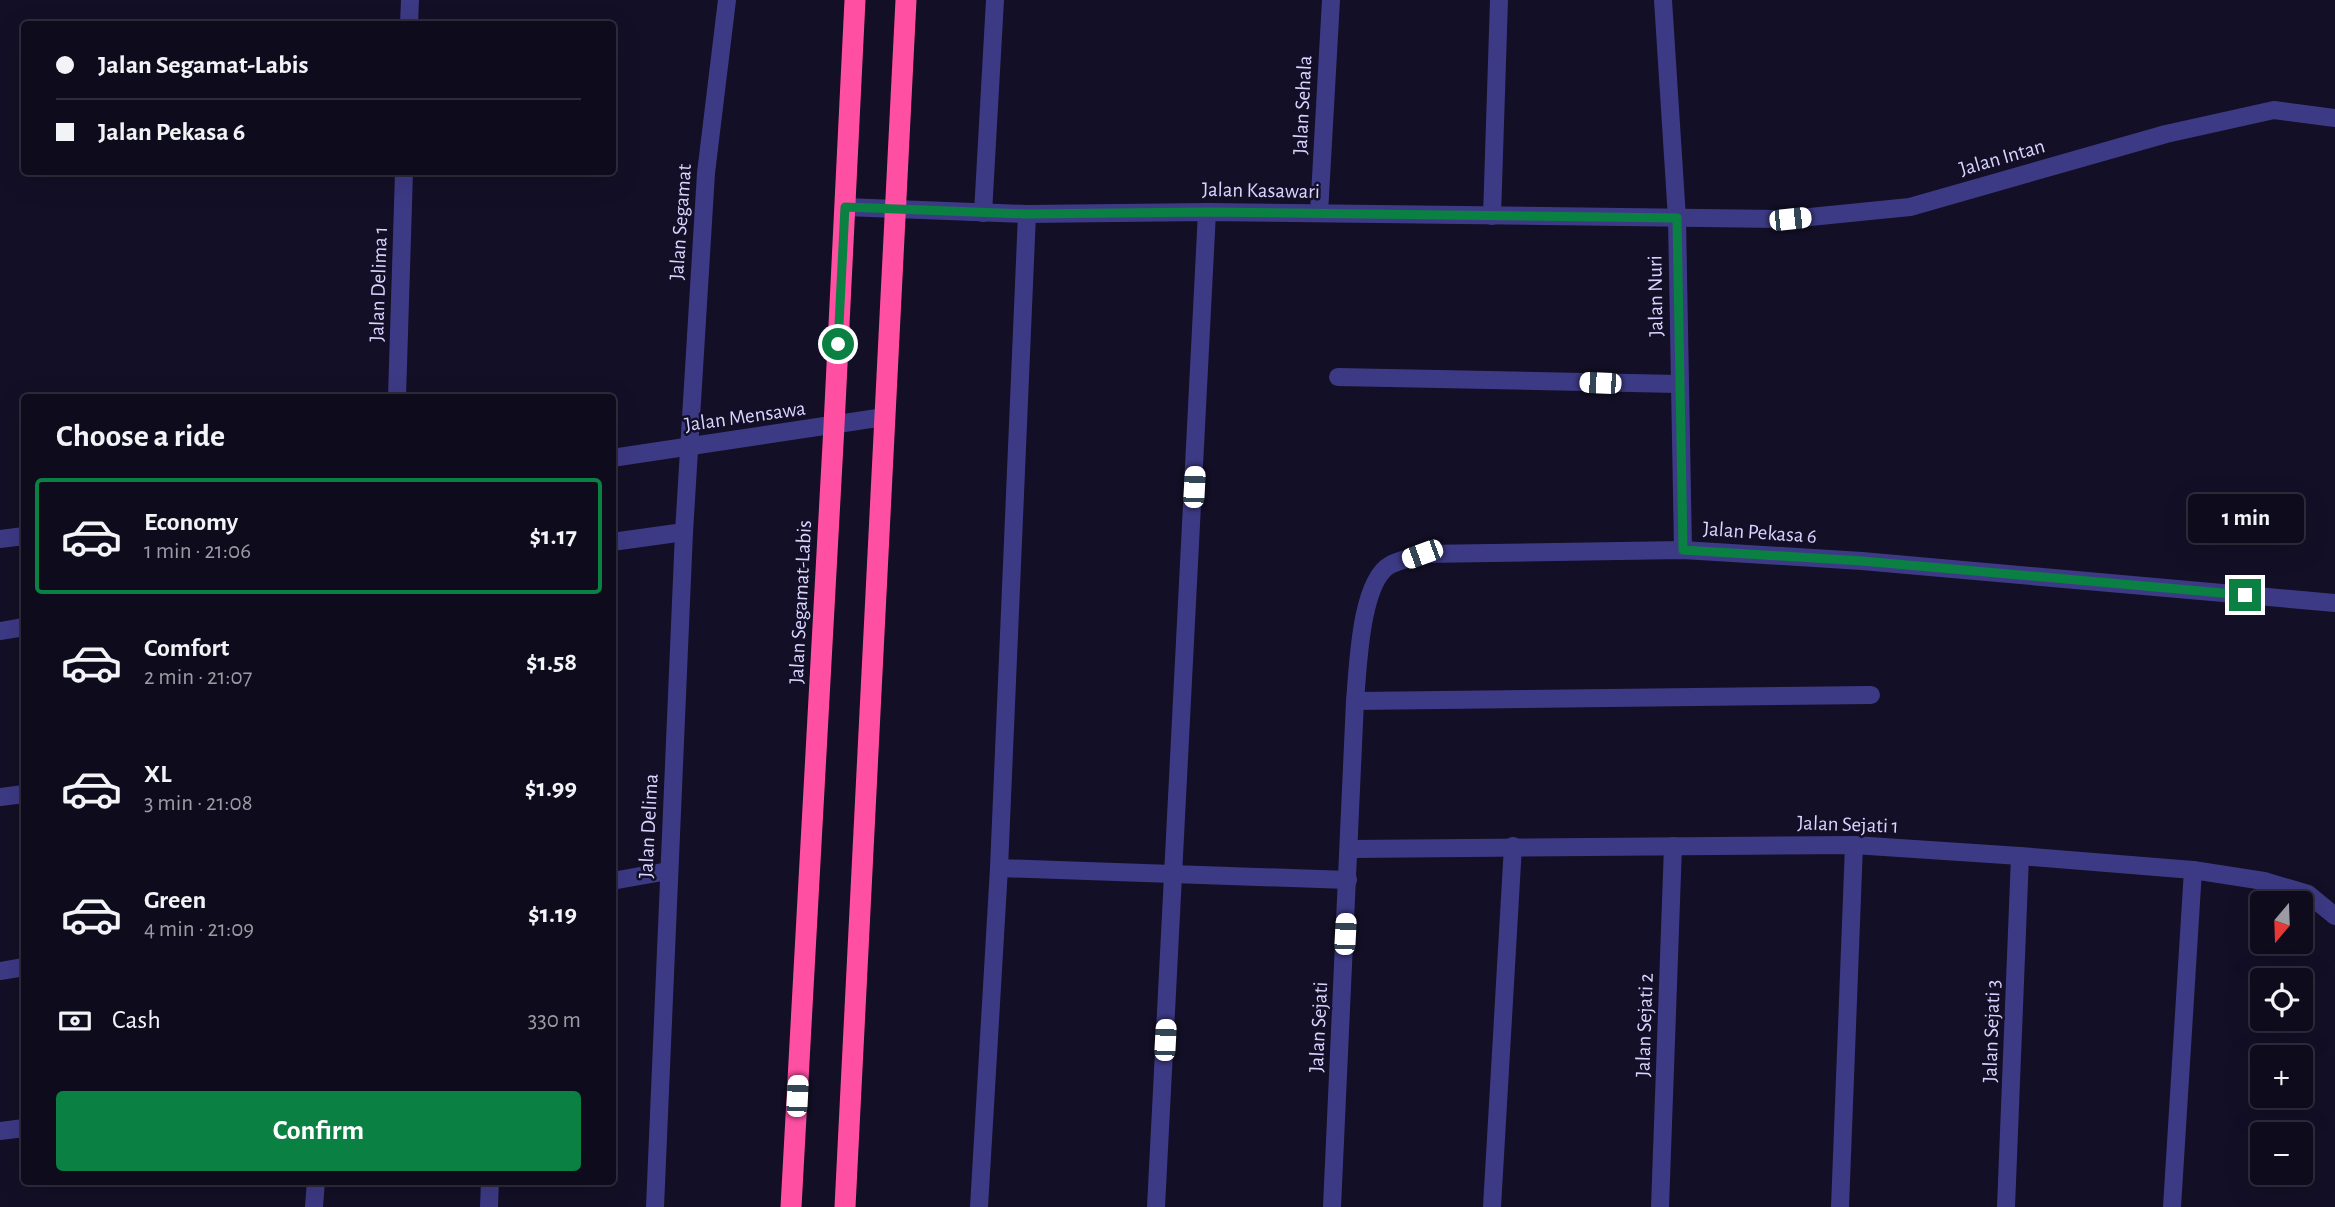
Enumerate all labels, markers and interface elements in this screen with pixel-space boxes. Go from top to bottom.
text: Jalan Segamat-Labis [98,52,309,78]
street label: Jalan Sehala [1289,55,1316,155]
text: Jalan Pekasa 6 [98,119,245,145]
street label: Jalan Intan [1957,135,2047,180]
street label: Jalan Segamat [666,163,695,281]
street label: Jalan Kasawari [1202,179,1320,202]
car [1769,206,1812,232]
street label: Jalan Delima 1 [366,226,391,342]
street label: Jalan Nuri [1644,255,1667,337]
route start [822,328,854,360]
car [1579,372,1622,394]
street label: Jalan Mensawa [683,398,807,435]
text: Choose a ride [56,420,225,452]
car [1183,465,1206,509]
callout: 1 min [2187,494,2303,542]
icon: car [60,505,123,568]
text: 1 min [2222,507,2270,530]
text: Economy [144,509,238,535]
street label: Jalan Pekasa 6 [1702,518,1818,547]
street label: Jalan Segamat-Labis [786,520,815,684]
text: $1.17 [529,523,577,549]
car [1399,537,1446,571]
text: 1 min · 21:06 [144,540,251,563]
route end [2229,579,2261,611]
icon: car [60,631,123,694]
text: Comfort [144,635,229,661]
text: $1.58 [526,649,577,675]
text: 2 min · 21:07 [144,666,252,689]
icon: car [60,757,123,820]
text: XL [144,761,171,787]
street label: Jalan Delima [635,773,662,879]
text: $1.99 [525,775,577,801]
text: 3 min · 21:08 [144,792,253,815]
street label: Jalan Sejati 1 [1797,812,1899,837]
icon: car [60,883,123,946]
text: Green [144,887,206,913]
north arrow [2250,891,2314,954]
map controls [2250,891,2313,1185]
text: $1.19 [528,901,577,927]
car [1334,912,1357,956]
text: 4 min · 21:09 [144,918,254,941]
button: locate [2250,968,2313,1031]
street label: Jalan Sejati 2 [1632,973,1657,1077]
street label: Jalan Sejati 3 [1979,979,2004,1083]
street label: Jalan Sejati [1306,981,1331,1073]
icon: cash [56,1002,94,1040]
text: Cash [112,1007,161,1033]
text: 330 m [528,1009,581,1032]
car [1154,1018,1177,1062]
button: + [2250,1045,2313,1108]
car [786,1074,809,1118]
button: Confirm [56,1091,581,1171]
button: − [2250,1122,2313,1185]

